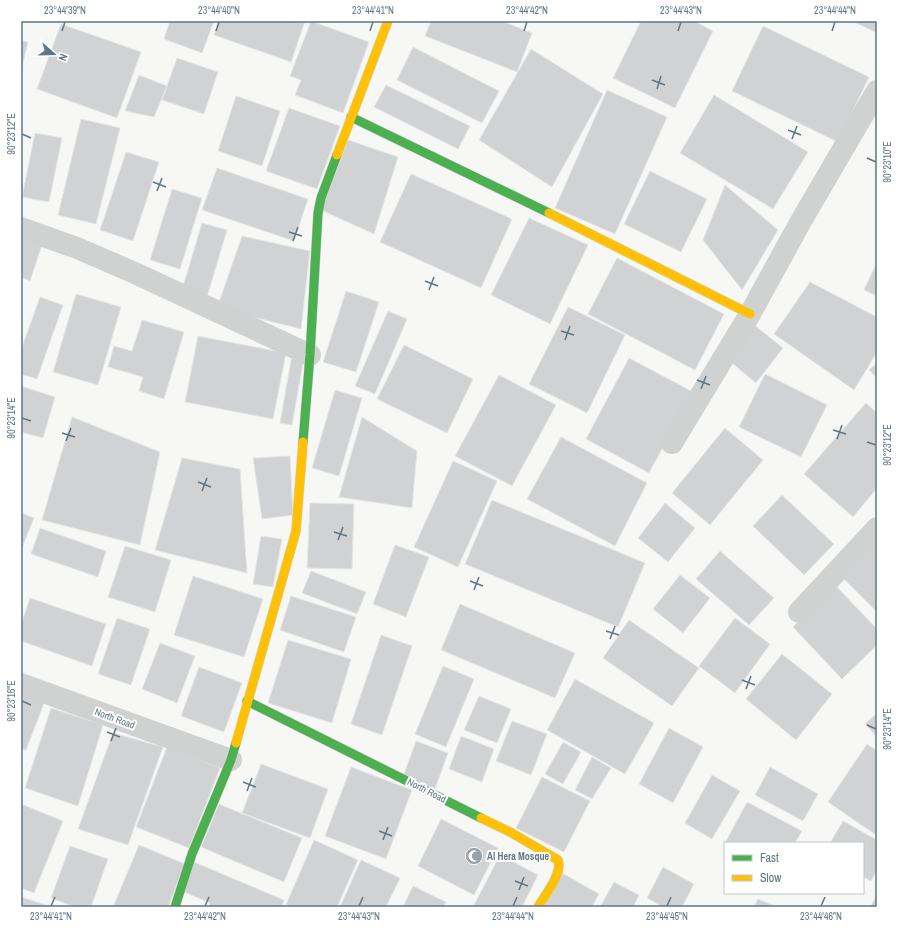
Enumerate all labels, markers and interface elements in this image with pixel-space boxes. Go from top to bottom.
text: 23°44'39"N [44,4,86,17]
text: 23°44'40"N [198,4,240,17]
text: 23°44'41"N [352,4,394,17]
text: 23°44'42"N [506,4,548,17]
text: 23°44'43"N [660,4,702,17]
text: 23°44'44"N [814,4,856,17]
north arrow [34,34,74,74]
text: N [56,52,71,63]
text: 90°23'12"E [5,113,18,155]
text: 90°23'10"E [881,141,894,183]
text: 90°23'14"E [5,397,18,439]
text: 90°23'12"E [881,424,894,466]
text: 90°23'16"E [5,680,18,722]
street label: North Road [93,705,137,732]
text: 90°23'14"E [881,708,894,750]
street label: North Road [405,775,448,806]
legend [724,842,864,894]
mosque icon: Al Hera Mosque [464,846,484,866]
place label: Al Hera Mosque [487,850,549,863]
text: Fast [760,850,779,866]
text: Slow [760,870,782,886]
text: 23°44'41"N [30,910,72,923]
text: 23°44'42"N [184,910,226,923]
text: 23°44'43"N [338,910,380,923]
text: 23°44'44"N [492,910,534,923]
text: 23°44'45"N [646,910,688,923]
text: 23°44'46"N [800,910,842,923]

